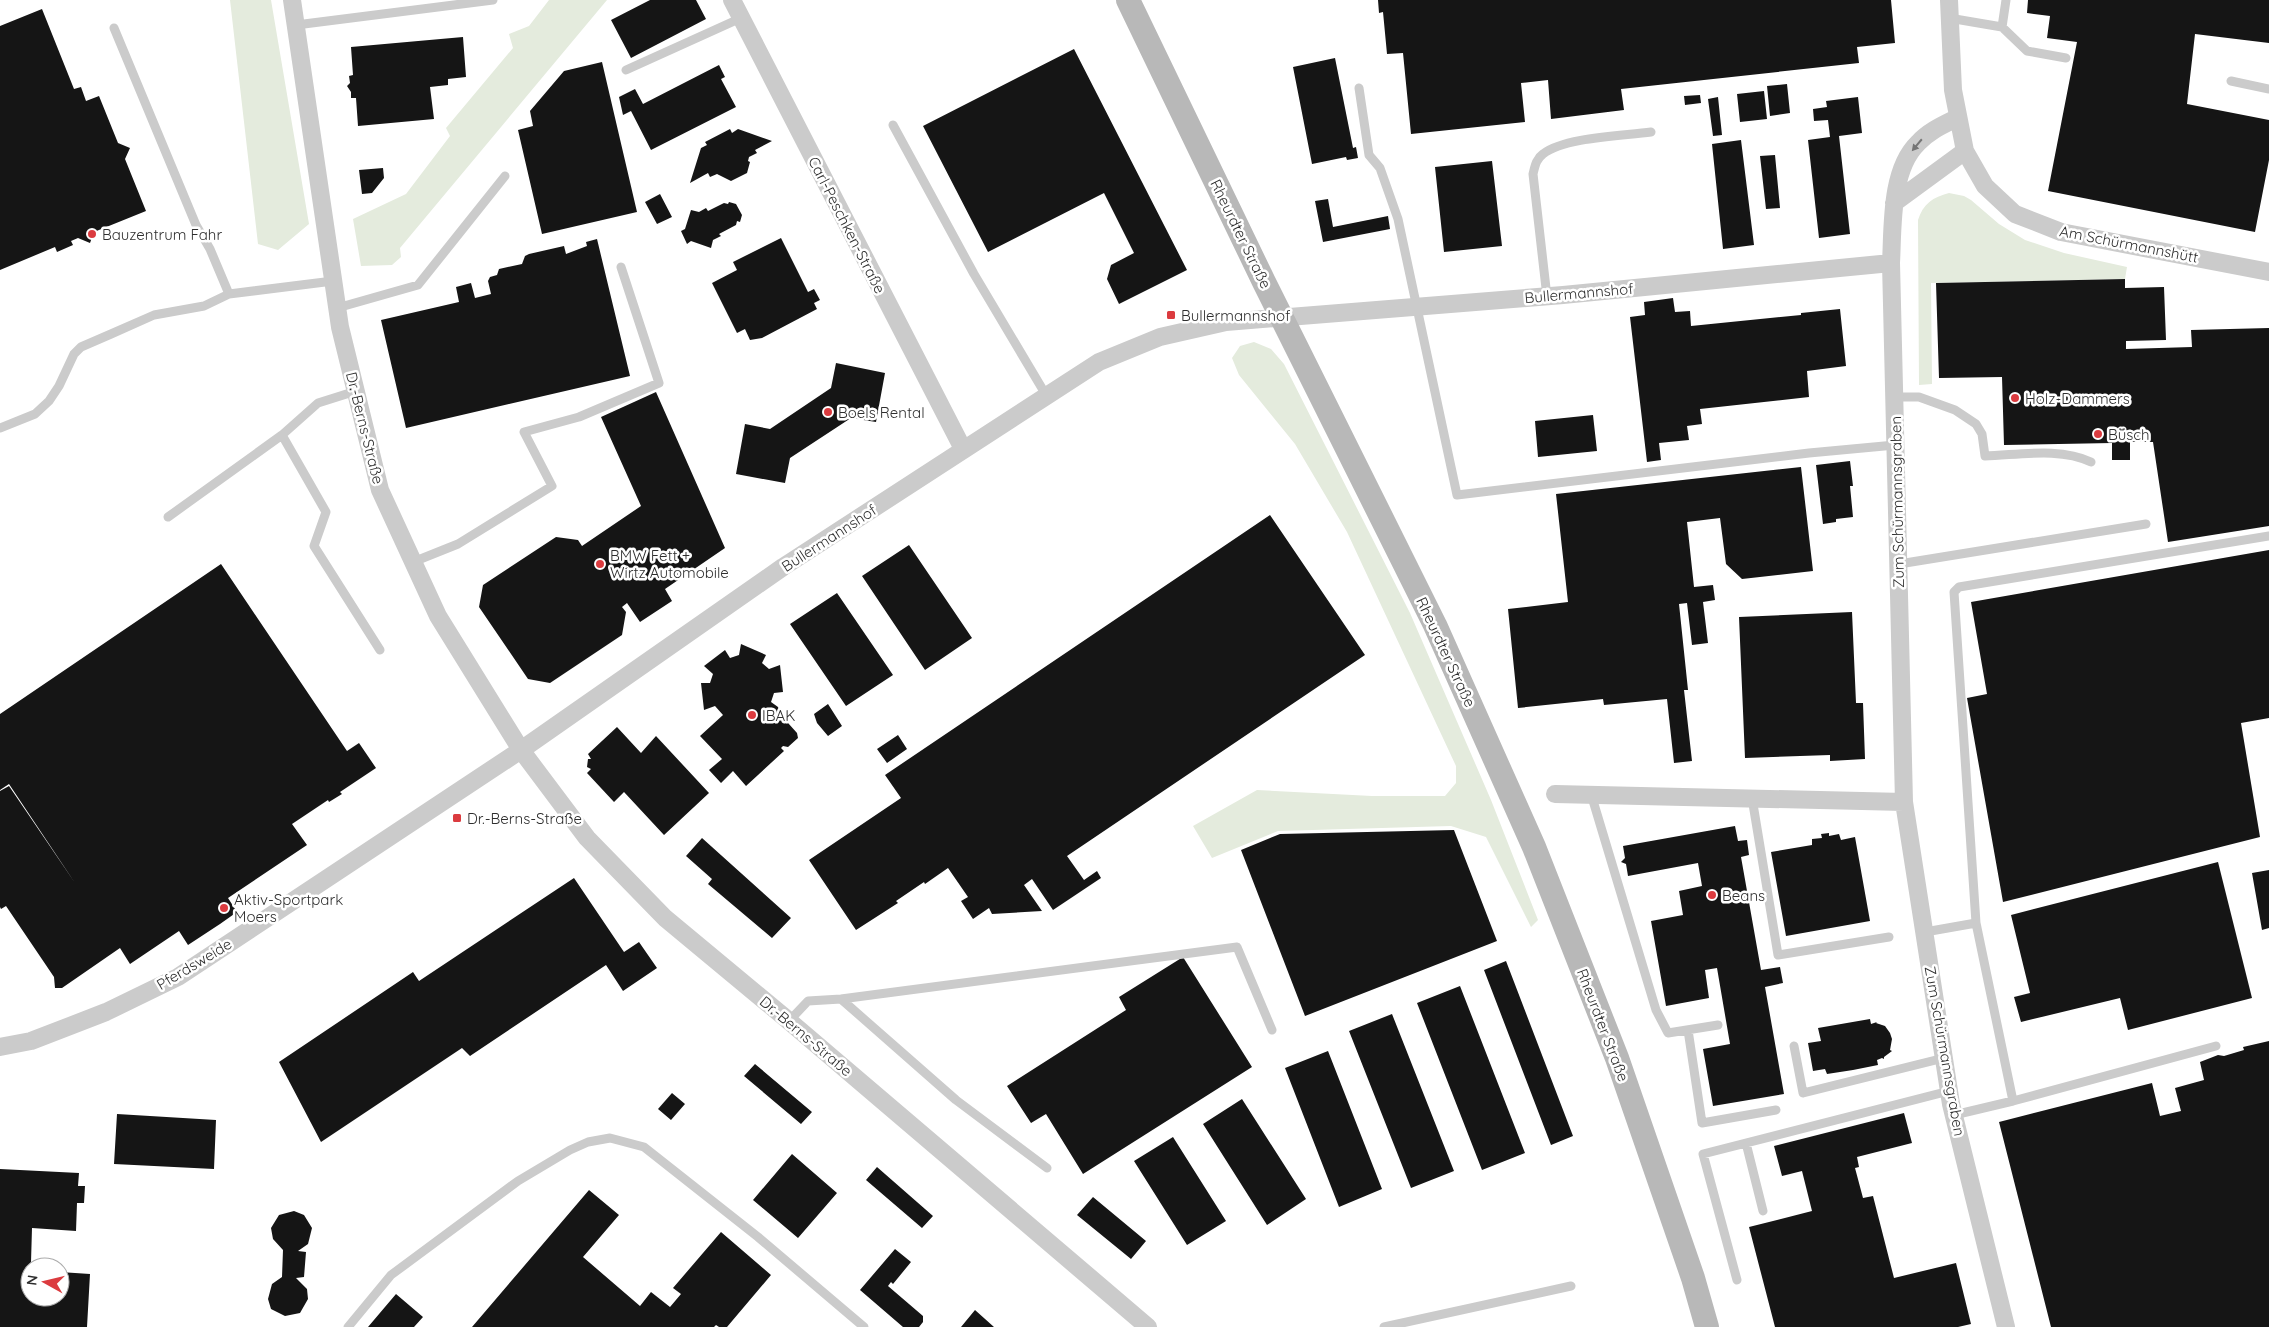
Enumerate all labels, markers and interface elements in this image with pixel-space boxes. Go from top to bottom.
one-way arrow [1912,138,1923,151]
street label: Carl-Peschken-Straße [804,153,890,297]
street label: Rheurdter Straße [1206,176,1276,292]
street label: Am Schürmannshütt [2058,221,2200,267]
place label: Bauzentrum Fahr [102,225,222,244]
marker: Bauzentrum Fahr [86,228,98,240]
street label: Bullermannshof [1524,279,1635,307]
place label: Bullermannshof [1181,306,1291,325]
marker: Bullermannshof [1165,309,1177,321]
street label: Dr.-Berns-Straße [342,370,388,486]
place label: Holz-Dammers [2025,389,2130,408]
marker: Holz-Dammers [2009,392,2021,404]
place label: Boels Rental [838,403,925,422]
marker: Boels Rental [822,406,834,418]
street label: Zum Schürmannsgraben [1886,416,1908,588]
place label: Büsch [2108,425,2150,444]
marker: Büsch [2092,428,2104,440]
street label: Bullermannshof [778,500,881,576]
place label: BMW Fett + Wirtz Automobile [610,546,729,582]
marker: BMW Fett + Wirtz Automobile [594,558,606,570]
street label: Rheurdter Straße [1412,594,1480,710]
place label: IBAK [762,706,795,725]
marker: IBAK [746,709,758,721]
place label: Dr.-Berns-Straße [467,809,582,828]
marker: Dr.-Berns-Straße [451,812,463,824]
place label: Beans [1722,886,1765,905]
marker: Beans [1706,889,1718,901]
place label: Aktiv-Sportpark Moers [234,890,343,926]
marker: Aktiv-Sportpark Moers [218,902,230,914]
street label: Pferdsweide [153,934,235,994]
street label: Zum Schürmannsgraben [1921,964,1969,1138]
street label: Rheurdter Straße [1573,966,1633,1084]
street label: Dr.-Berns-Straße [756,992,856,1080]
north arrow [20,1257,70,1307]
text: N [22,1274,42,1287]

